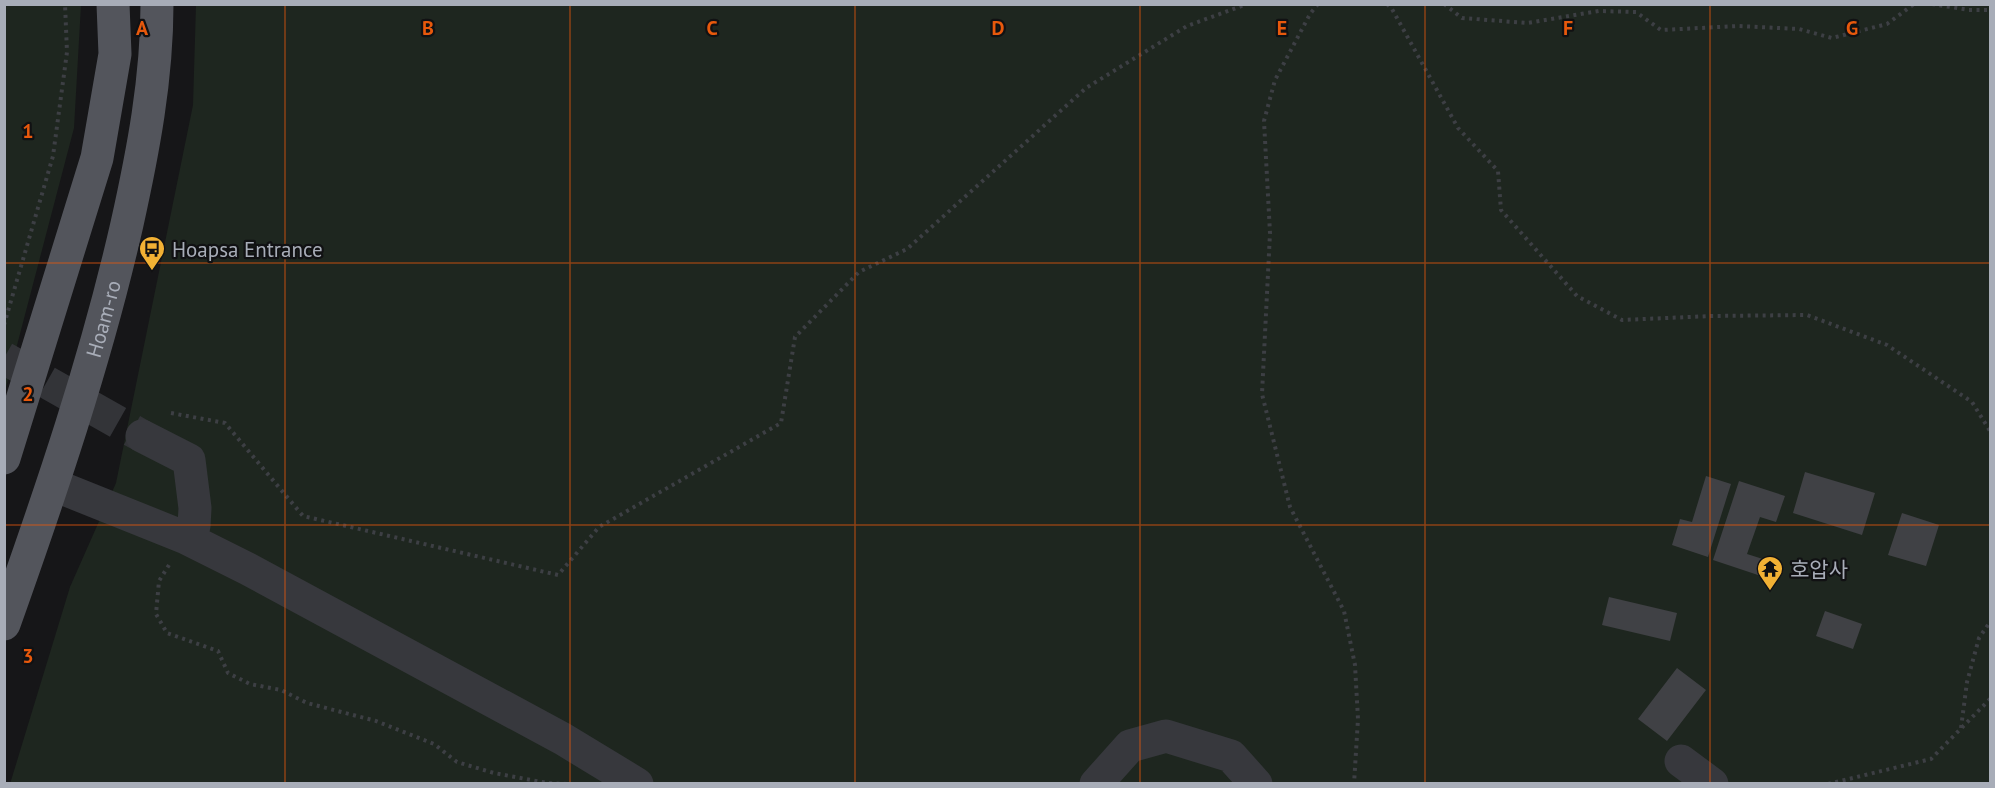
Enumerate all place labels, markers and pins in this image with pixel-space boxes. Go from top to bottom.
bus stop icon: Hoapsa Entrance [137,234,167,272]
place label: Hoapsa Entrance [172,236,323,263]
temple icon: 호압사 [1755,554,1785,592]
place label: 호압사 [1790,556,1848,583]

